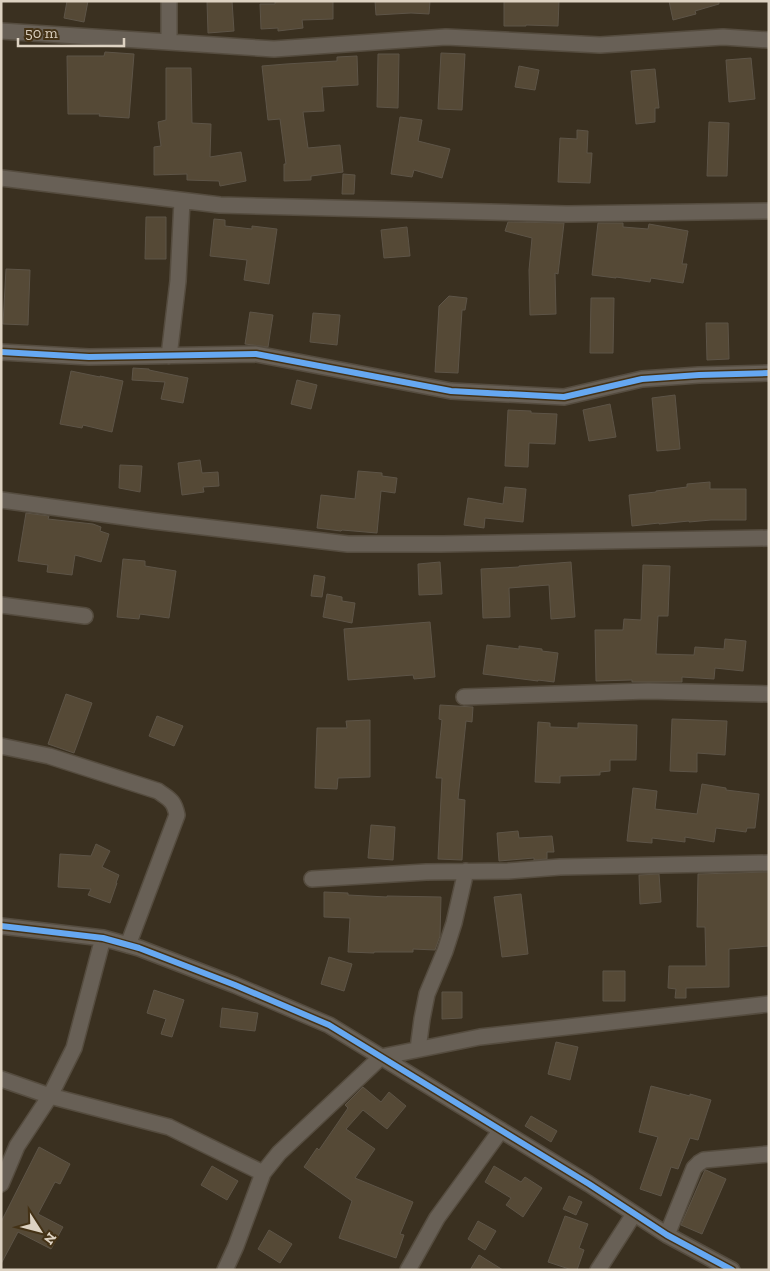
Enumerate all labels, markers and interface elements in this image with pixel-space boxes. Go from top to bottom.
scale bar [18,15,124,47]
text: 50 m [25,24,58,42]
north arrow [15,1206,65,1256]
text: N [40,1229,60,1248]

